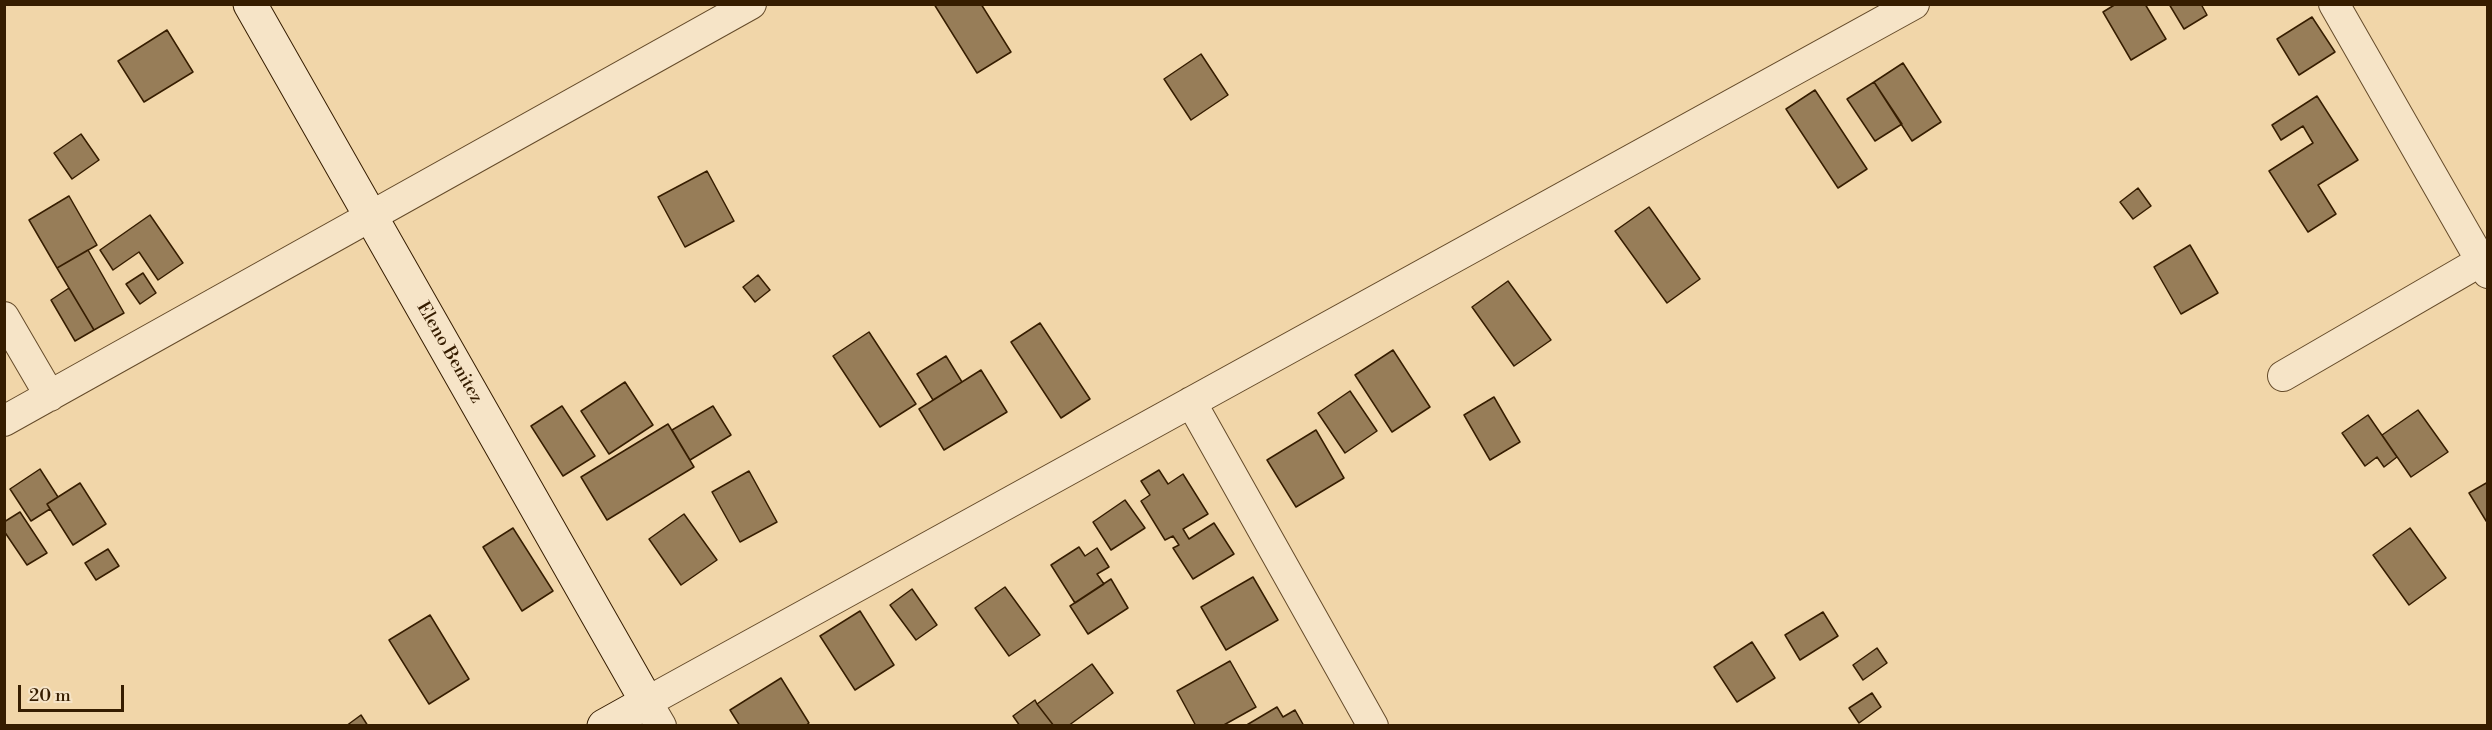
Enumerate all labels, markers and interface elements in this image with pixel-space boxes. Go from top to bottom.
street label: Eleno Benitez [411,298,487,408]
scale bar [21,673,128,711]
text: 20 m [29,684,71,707]

